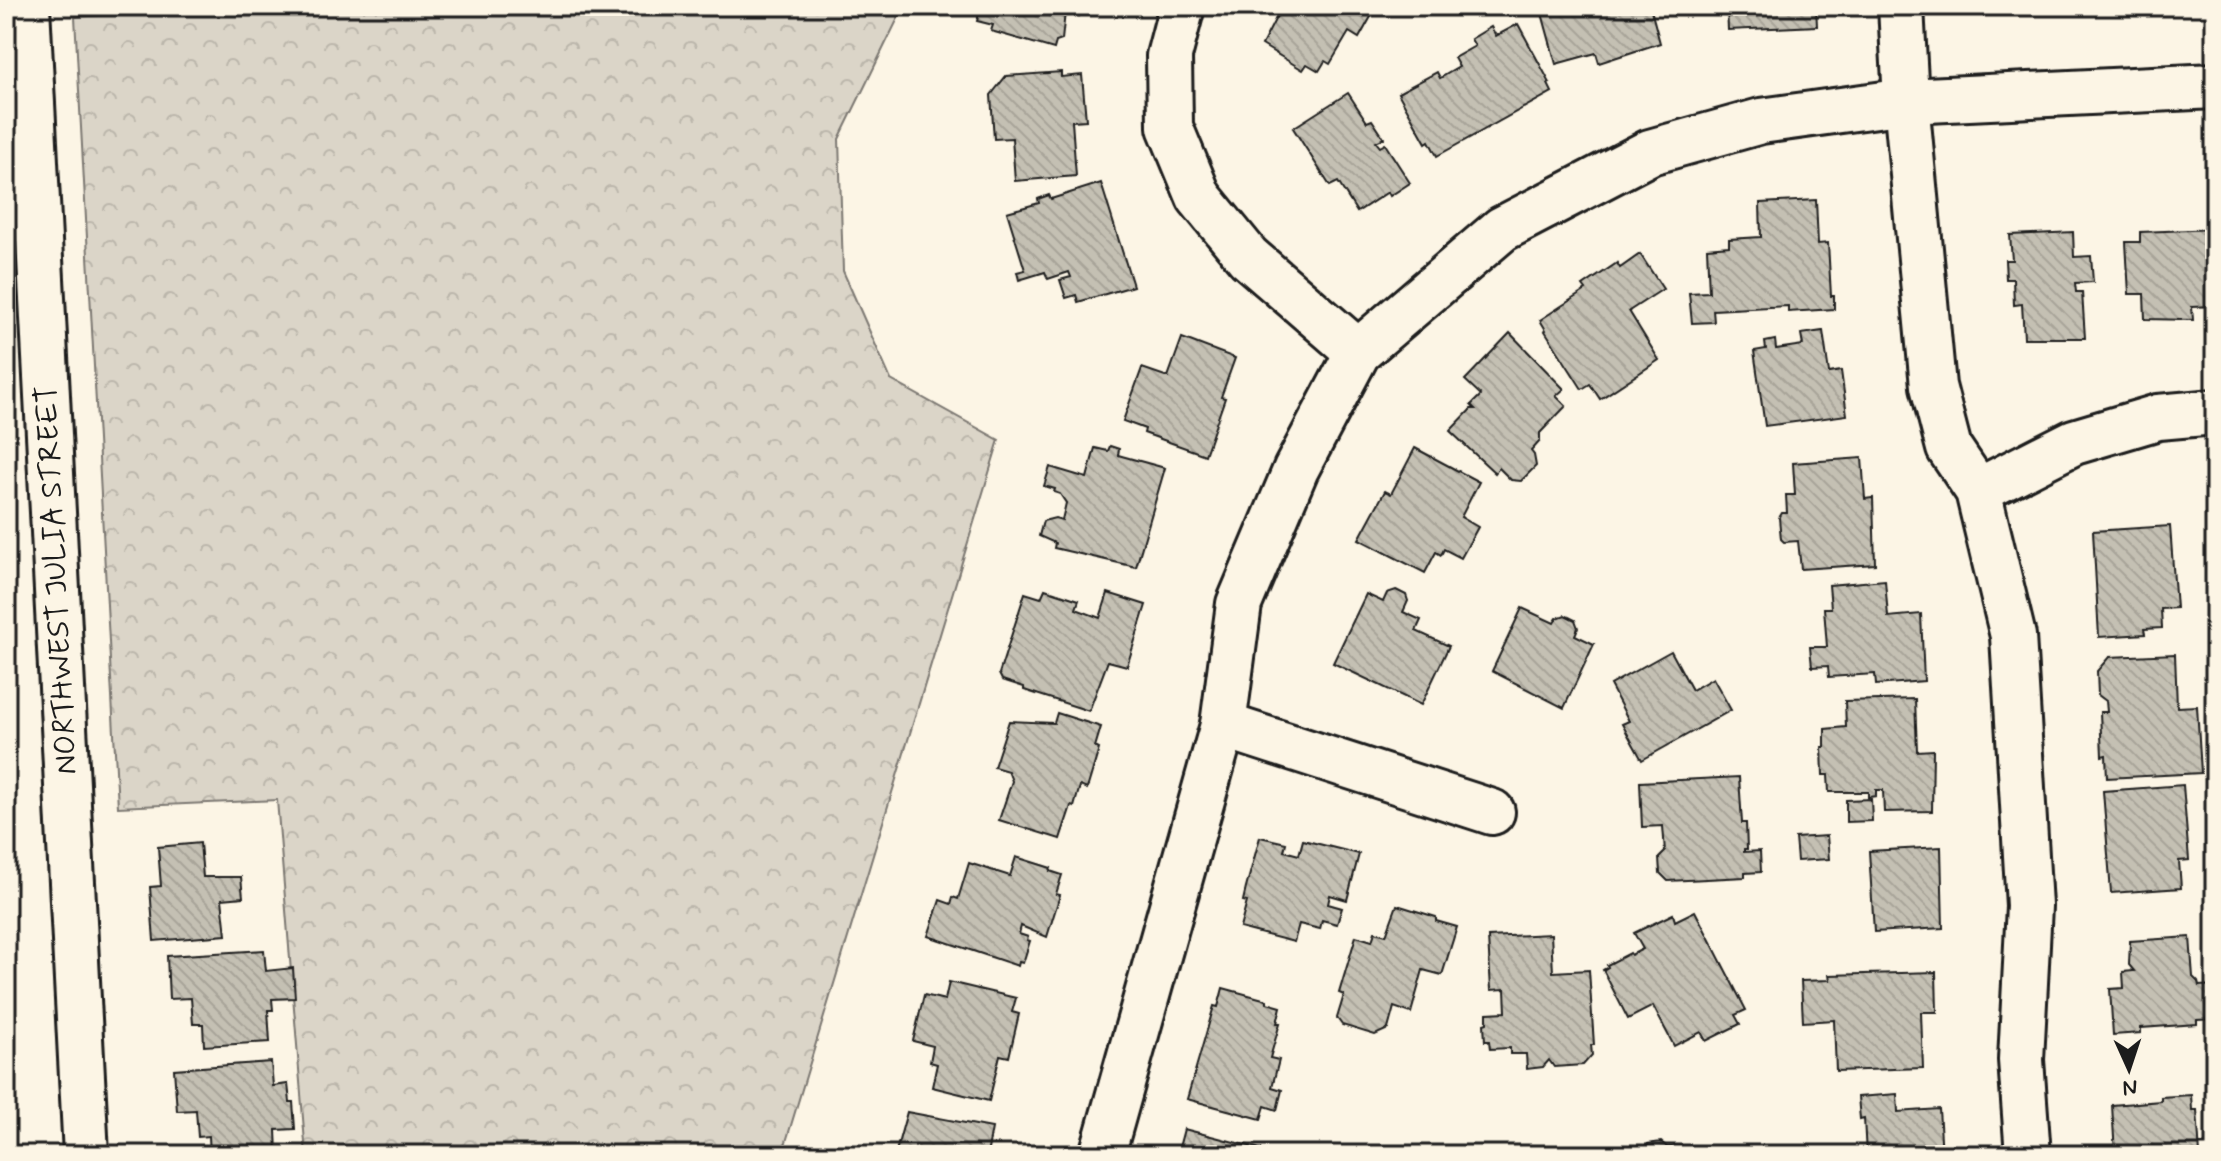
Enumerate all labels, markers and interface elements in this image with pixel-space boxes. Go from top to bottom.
street label: NORTHWEST JULIA STREET [27,384,87,776]
north arrow [2089,1029,2169,1109]
text: N [2122,1073,2138,1101]

